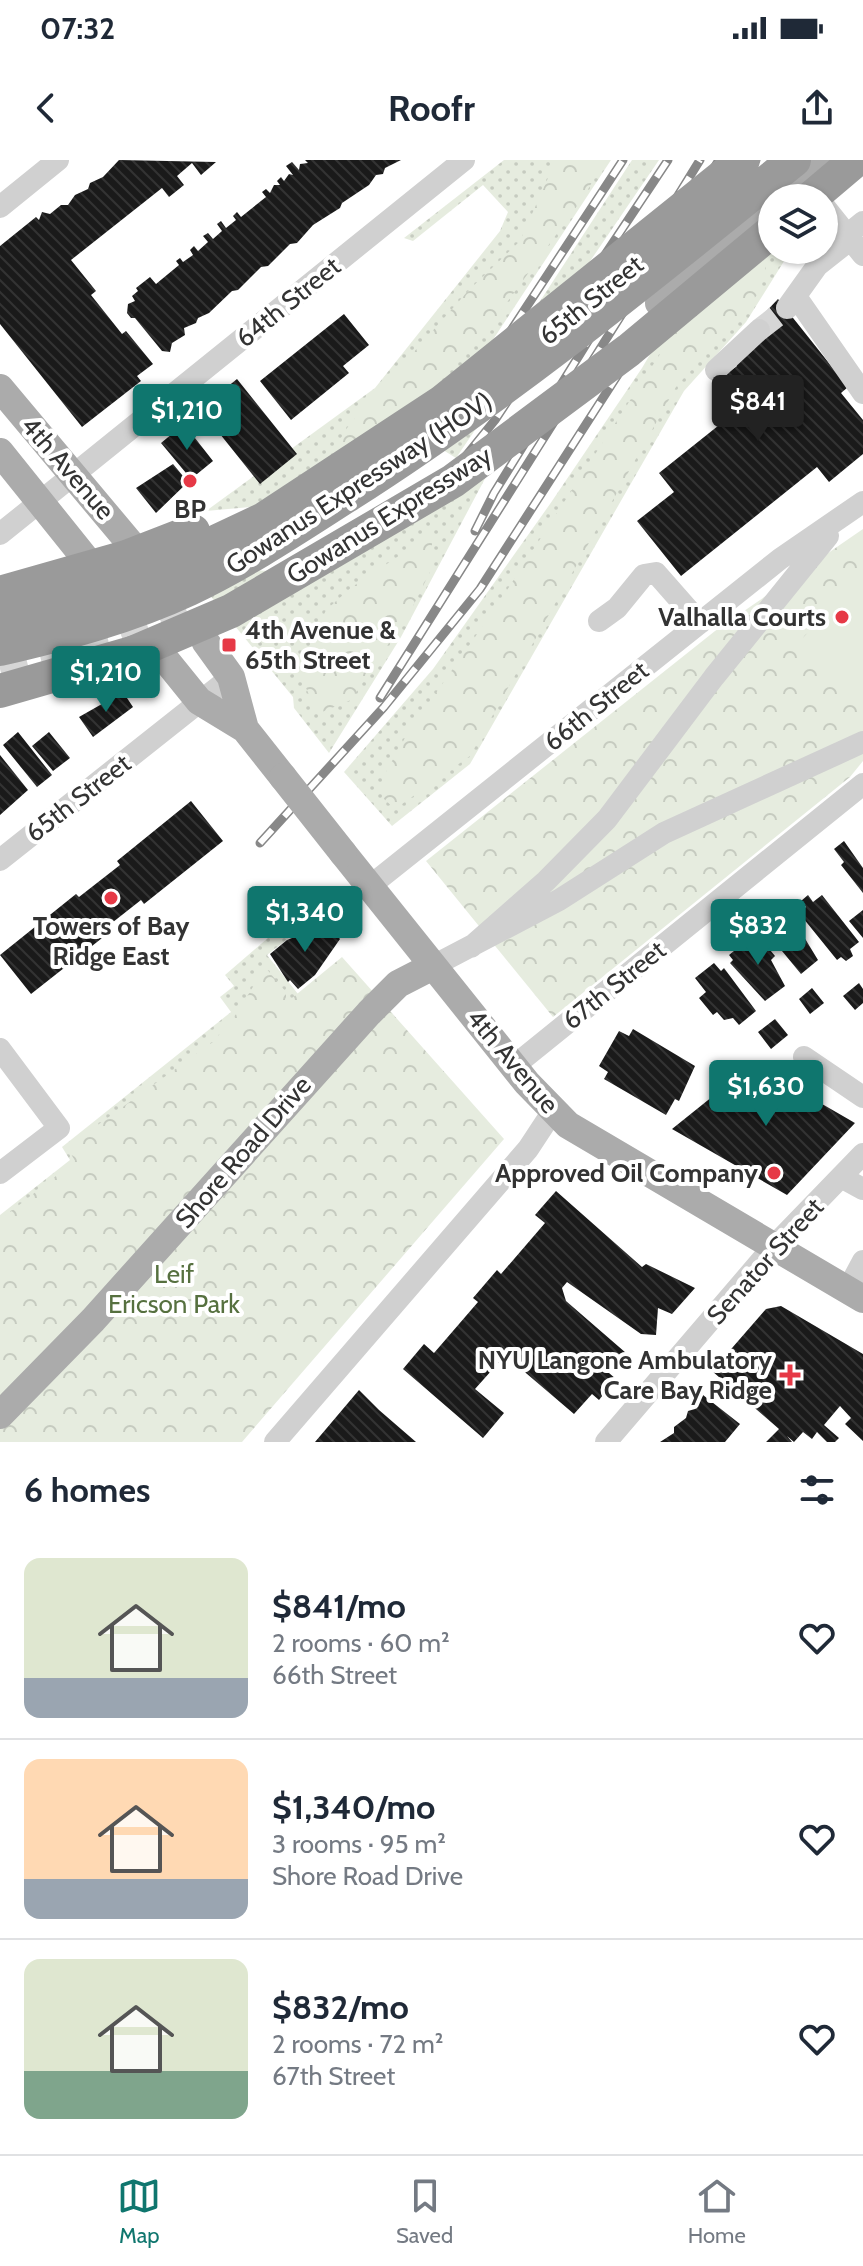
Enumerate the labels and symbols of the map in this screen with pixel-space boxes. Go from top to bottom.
street label: 65th Street [533,248,650,352]
street label: 64th Street [229,250,347,354]
pin: $841 [711,375,805,443]
pin: $1,210 [122,384,252,452]
street label: Gowanus Expressway (HOV) [220,385,498,581]
street label: 4th Avenue [15,410,121,526]
street label: Gowanus Expressway [281,439,497,591]
marker: BP [181,472,199,490]
place label: BP [174,493,206,525]
place label: Valhalla Courts [658,601,826,633]
marker: Valhalla Courts [833,608,851,626]
place label: 4th Avenue & 65th Street [245,614,396,676]
marker: 4th Avenue & 65th Street [220,636,238,654]
pin: $1,210 [41,646,171,714]
street label: 66th Street [537,654,655,758]
street label: 65th Street [19,747,137,849]
pin: $1,340 [240,886,370,954]
marker: Towers of Bay Ridge East [102,889,120,907]
pin: $832 [711,899,805,967]
place label: Towers of Bay Ridge East [33,910,189,972]
street label: 67th Street [556,934,672,1036]
street label: 4th Avenue [460,1002,566,1120]
pin: $1,630 [701,1060,831,1128]
street label: Shore Road Drive [168,1069,318,1235]
place label: Approved Oil Company [495,1157,758,1189]
marker: Approved Oil Company [765,1164,783,1182]
street label: Senator Street [700,1191,830,1331]
park label: Leif Ericson Park [108,1258,240,1320]
place label: NYU Langone Ambulatory Care Bay Ridge [478,1344,772,1406]
marker: NYU Langone Ambulatory Care Bay Ridge [779,1364,801,1386]

